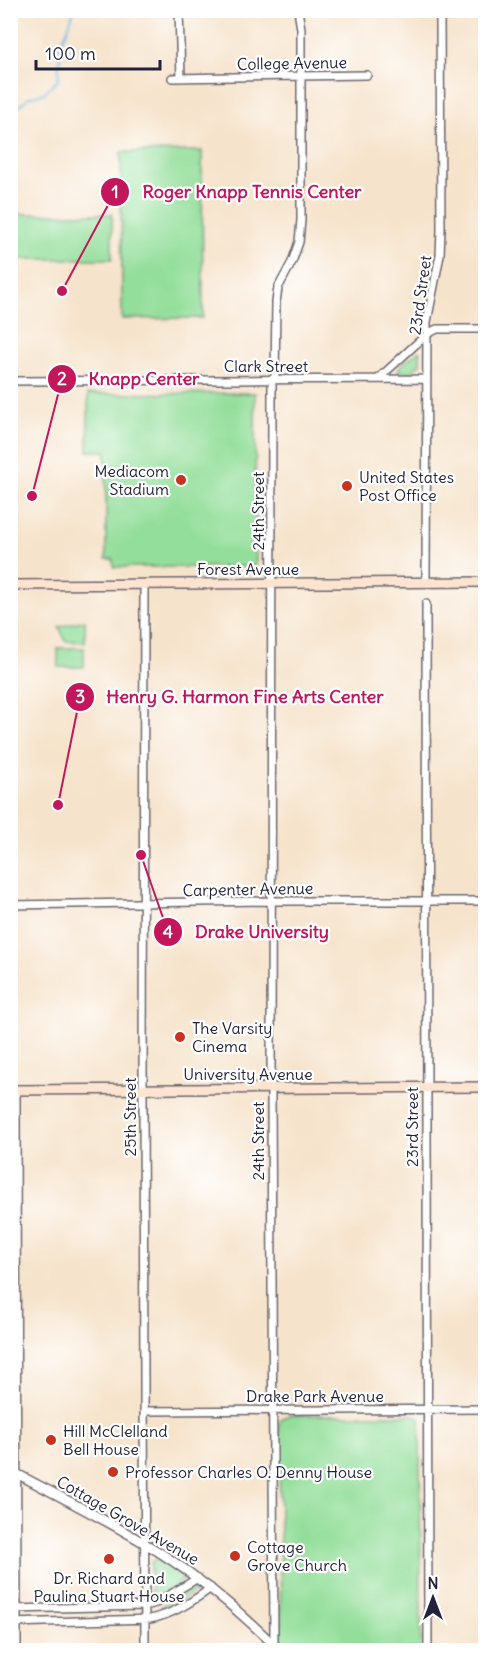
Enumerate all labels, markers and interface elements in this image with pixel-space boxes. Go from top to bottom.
scale bar [36,33,160,71]
text: 100 m [45,42,96,65]
street label: College Avenue [237,52,347,74]
callout: Roger Knapp Tennis Center [100,174,373,210]
text: 1 [111,180,119,203]
text: Roger Knapp Tennis Center [143,180,362,203]
street label: 23rd Street [405,253,436,336]
street label: Clark Street [224,356,309,376]
callout: Knapp Center [47,361,212,397]
text: 2 [57,367,67,390]
text: Knapp Center [89,367,200,390]
place label: Mediacom Stadium [94,461,169,499]
place label: United States Post Office [359,467,454,505]
street label: 24th Street [248,471,268,550]
marker: Mediacom Stadium [174,473,188,487]
marker: United States Post Office [340,479,354,493]
street label: Forest Avenue [197,559,299,579]
callout: Henry G. Harmon Fine Arts Center [65,679,396,715]
text: 3 [75,685,85,708]
text: Henry G. Harmon Fine Arts Center [106,685,384,708]
street label: Carpenter Avenue [182,878,314,900]
callout: Drake University [153,914,341,950]
text: 4 [163,920,174,943]
text: Drake University [195,920,329,943]
place label: The Varsity Cinema [192,1018,272,1056]
marker: The Varsity Cinema [173,1030,187,1044]
street label: University Avenue [183,1064,313,1084]
street label: 25th Street [120,1077,140,1157]
street label: 23rd Street [402,1086,422,1167]
street label: 24th Street [248,1101,268,1180]
street label: Drake Park Avenue [246,1386,384,1406]
place label: Hill McClelland Bell House [63,1421,168,1459]
marker: Hill McClelland Bell House [44,1433,58,1447]
place label: Professor Charles O. Denny House [125,1462,372,1482]
marker: Professor Charles O. Denny House [106,1465,120,1479]
street label: Cottage Grove Avenue [53,1471,203,1569]
place label: Cottage Grove Church [247,1537,347,1575]
marker: Cottage Grove Church [228,1549,242,1563]
marker: Dr. Richard and Paulina Stuart House [102,1552,116,1566]
place label: Dr. Richard and Paulina Stuart House [34,1568,184,1606]
north arrow [403,1568,463,1628]
text: N [427,1573,439,1593]

